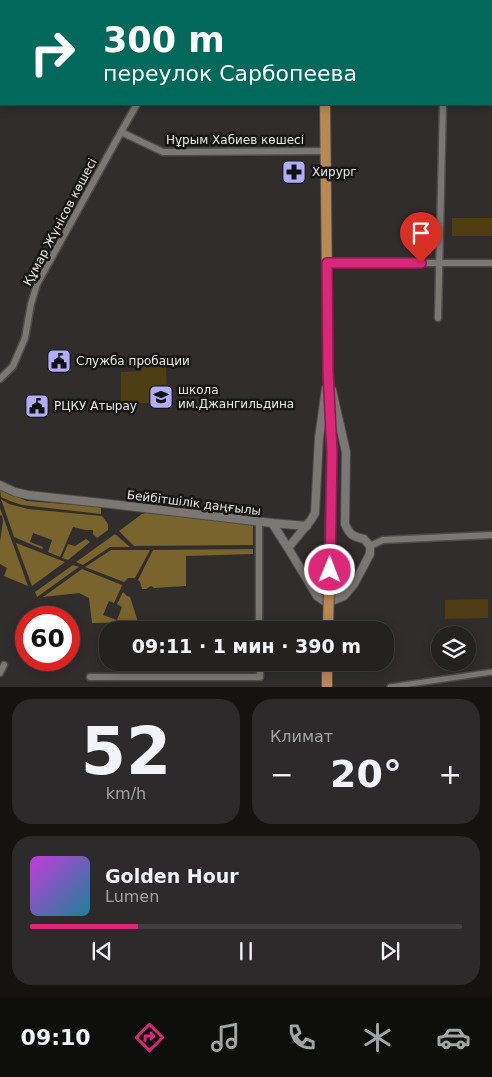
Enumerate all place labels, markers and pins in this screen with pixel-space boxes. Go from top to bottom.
pharmacy icon: Хирург [281,159,307,185]
place label: Хирург [312,165,357,179]
pin [400,212,442,263]
public building icon: Служба пробации [46,348,72,374]
place label: Служба пробации [76,354,190,368]
place label: школа им.Джангильдина [178,383,294,411]
school or university icon: школа им.Джангильдина [148,384,174,410]
public building icon: РЦКУ Атырау [24,393,50,419]
place label: РЦКУ Атырау [54,399,137,413]

